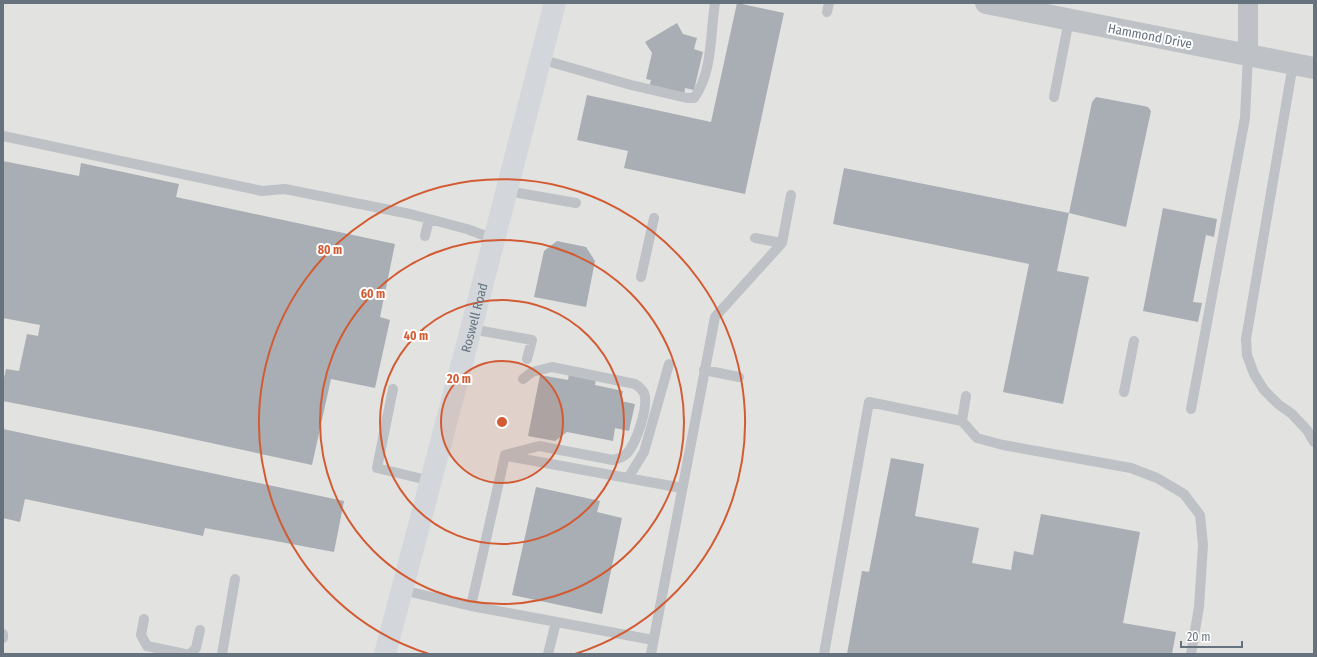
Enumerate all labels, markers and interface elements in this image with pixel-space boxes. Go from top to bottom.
street label: Hammond Drive [1107,20,1193,52]
text: 80 m [318,243,342,257]
street label: Roswell Road [458,281,490,354]
text: 60 m [361,287,385,301]
text: 40 m [404,329,428,343]
text: 20 m [446,372,471,386]
centre of rings [495,415,509,429]
scale bar [1181,623,1242,649]
text: 20 m [1187,630,1211,644]

